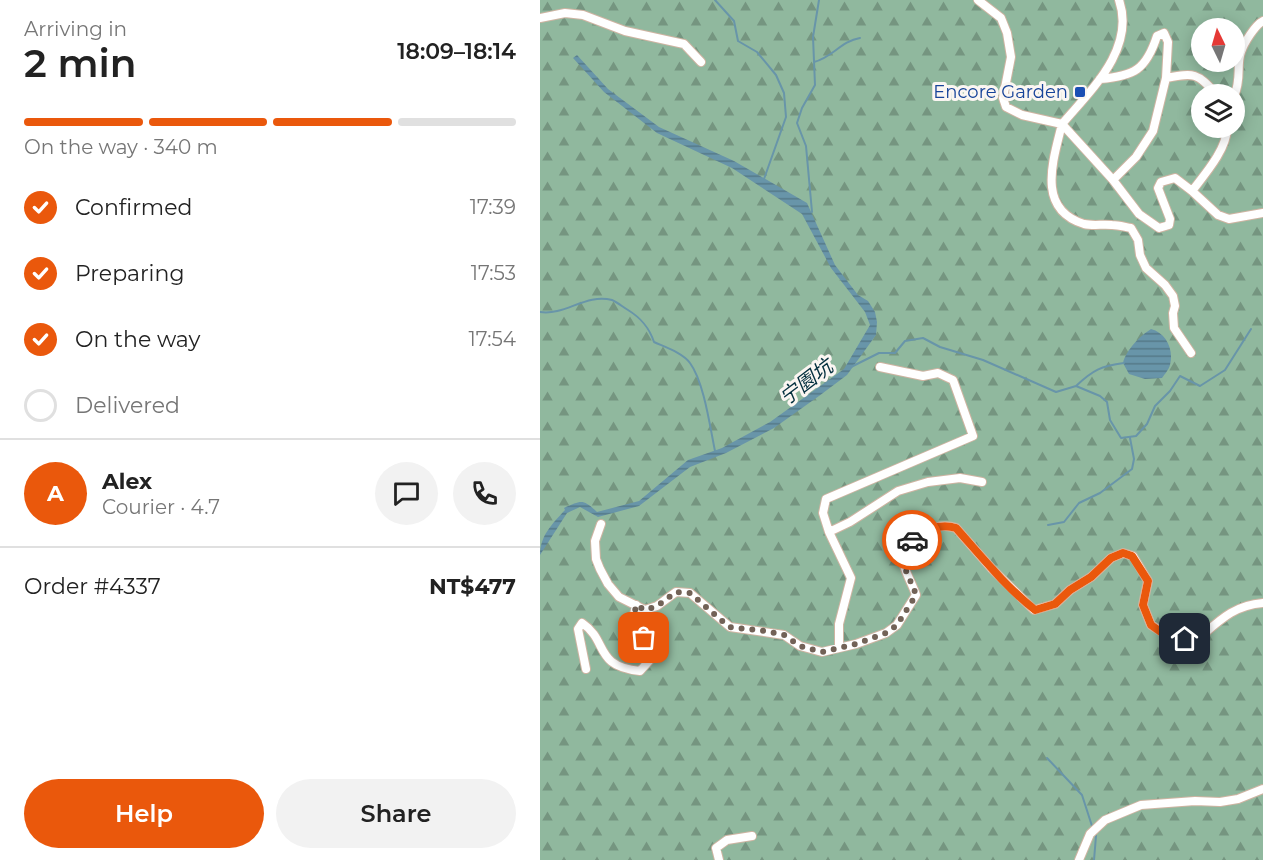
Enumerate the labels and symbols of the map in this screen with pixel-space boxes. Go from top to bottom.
north arrow [1191,18,1245,72]
place label: Encore Garden [933,81,1068,103]
marker: Encore Garden [1073,85,1087,99]
water label: 宁園坑 [775,353,840,410]
courier [882,510,942,570]
pin [618,612,669,663]
pin [1159,613,1210,664]

